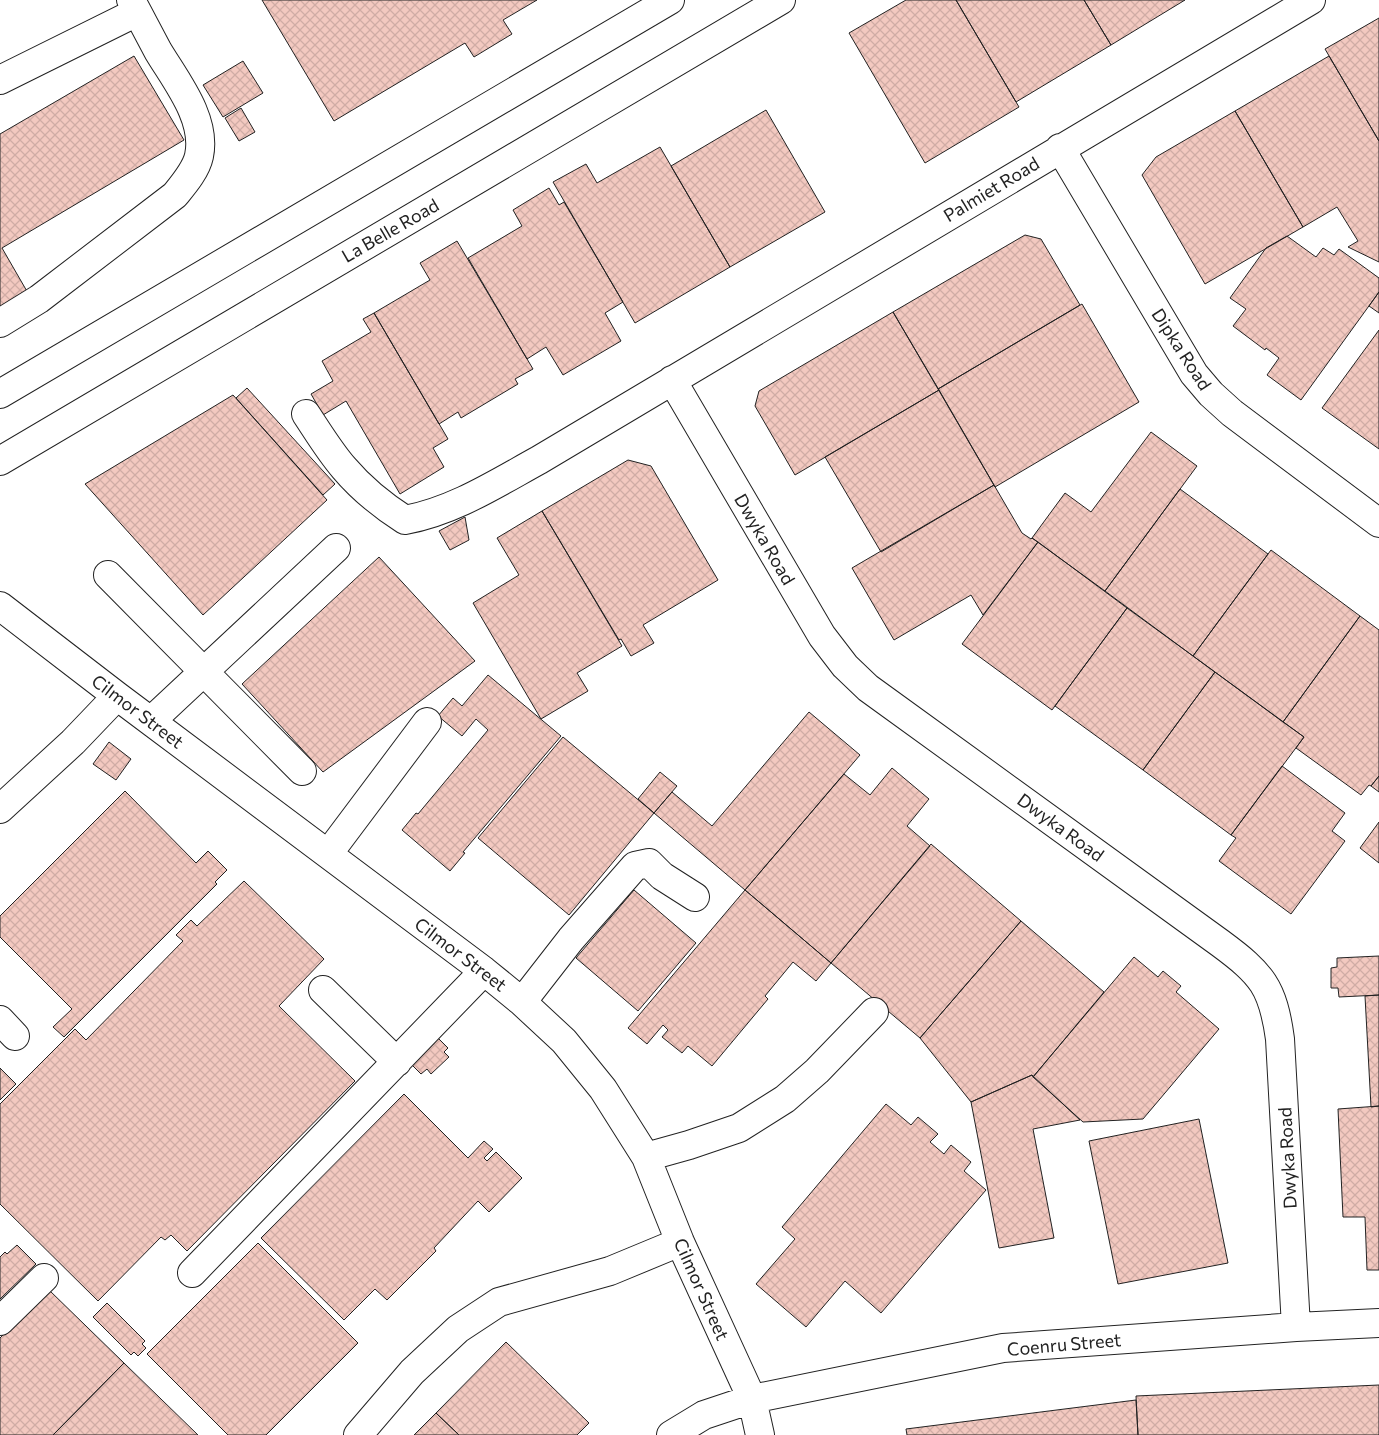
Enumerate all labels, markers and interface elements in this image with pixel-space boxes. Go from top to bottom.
street label: Palmiet Road [939,152,1043,226]
street label: La Belle Road [338,193,442,267]
street label: Dipka Road [1147,304,1217,394]
street label: Dwyka Road [730,489,800,589]
street label: Cilmor Street [88,669,188,753]
street label: Dwyka Road [1013,788,1109,866]
street label: Cilmor Street [411,912,511,996]
street label: Dwyka Road [1273,1107,1301,1209]
street label: Cilmor Street [670,1235,734,1343]
street label: Coenru Street [1006,1328,1122,1360]

